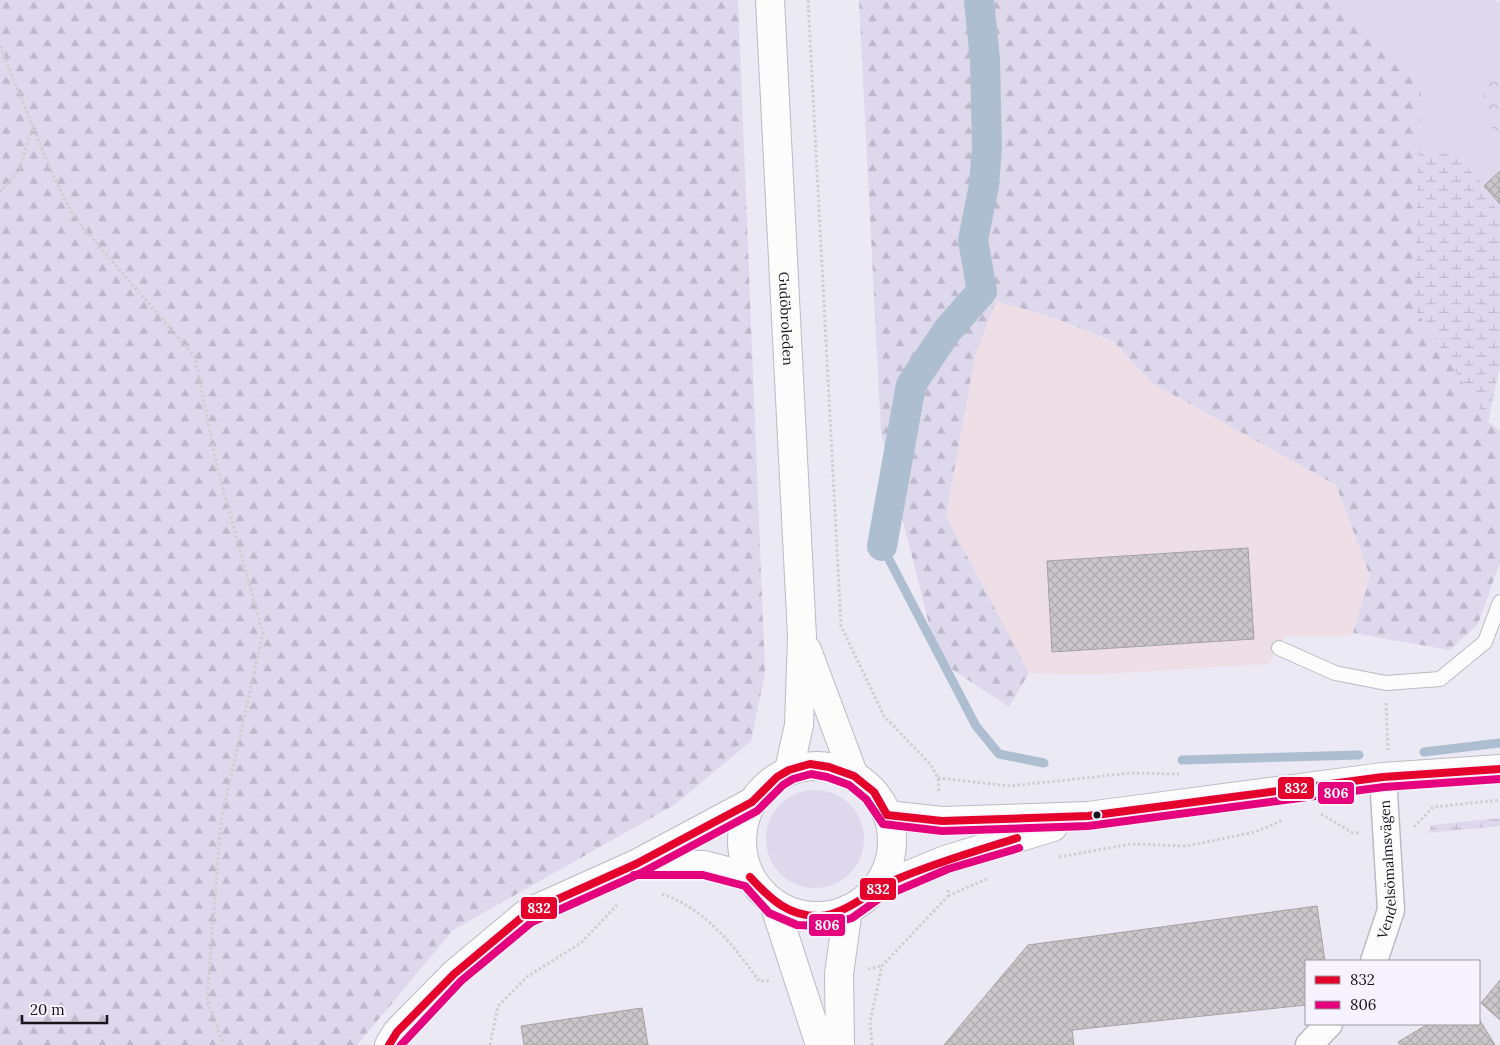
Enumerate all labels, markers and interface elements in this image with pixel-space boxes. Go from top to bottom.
street label: Gudöbroleden [775,271,797,366]
line badge: 832 [1277,776,1315,800]
text: 832 [1284,779,1308,797]
line badge: 806 [1317,781,1355,805]
text: 806 [1324,784,1348,802]
street label: Vendelsömalmsvägen [1373,799,1401,942]
unlabelled marker [1092,810,1102,820]
line badge: 832 [859,877,897,901]
text: 832 [866,880,890,898]
line badge: 832 [520,896,558,920]
text: 832 [527,899,551,917]
line badge: 806 [808,913,846,937]
text: 806 [815,916,839,934]
legend [1305,960,1480,1025]
text: 832 [1350,970,1375,989]
scale bar [22,992,108,1024]
text: 806 [1350,995,1376,1014]
text: 20 m [30,1000,65,1019]

